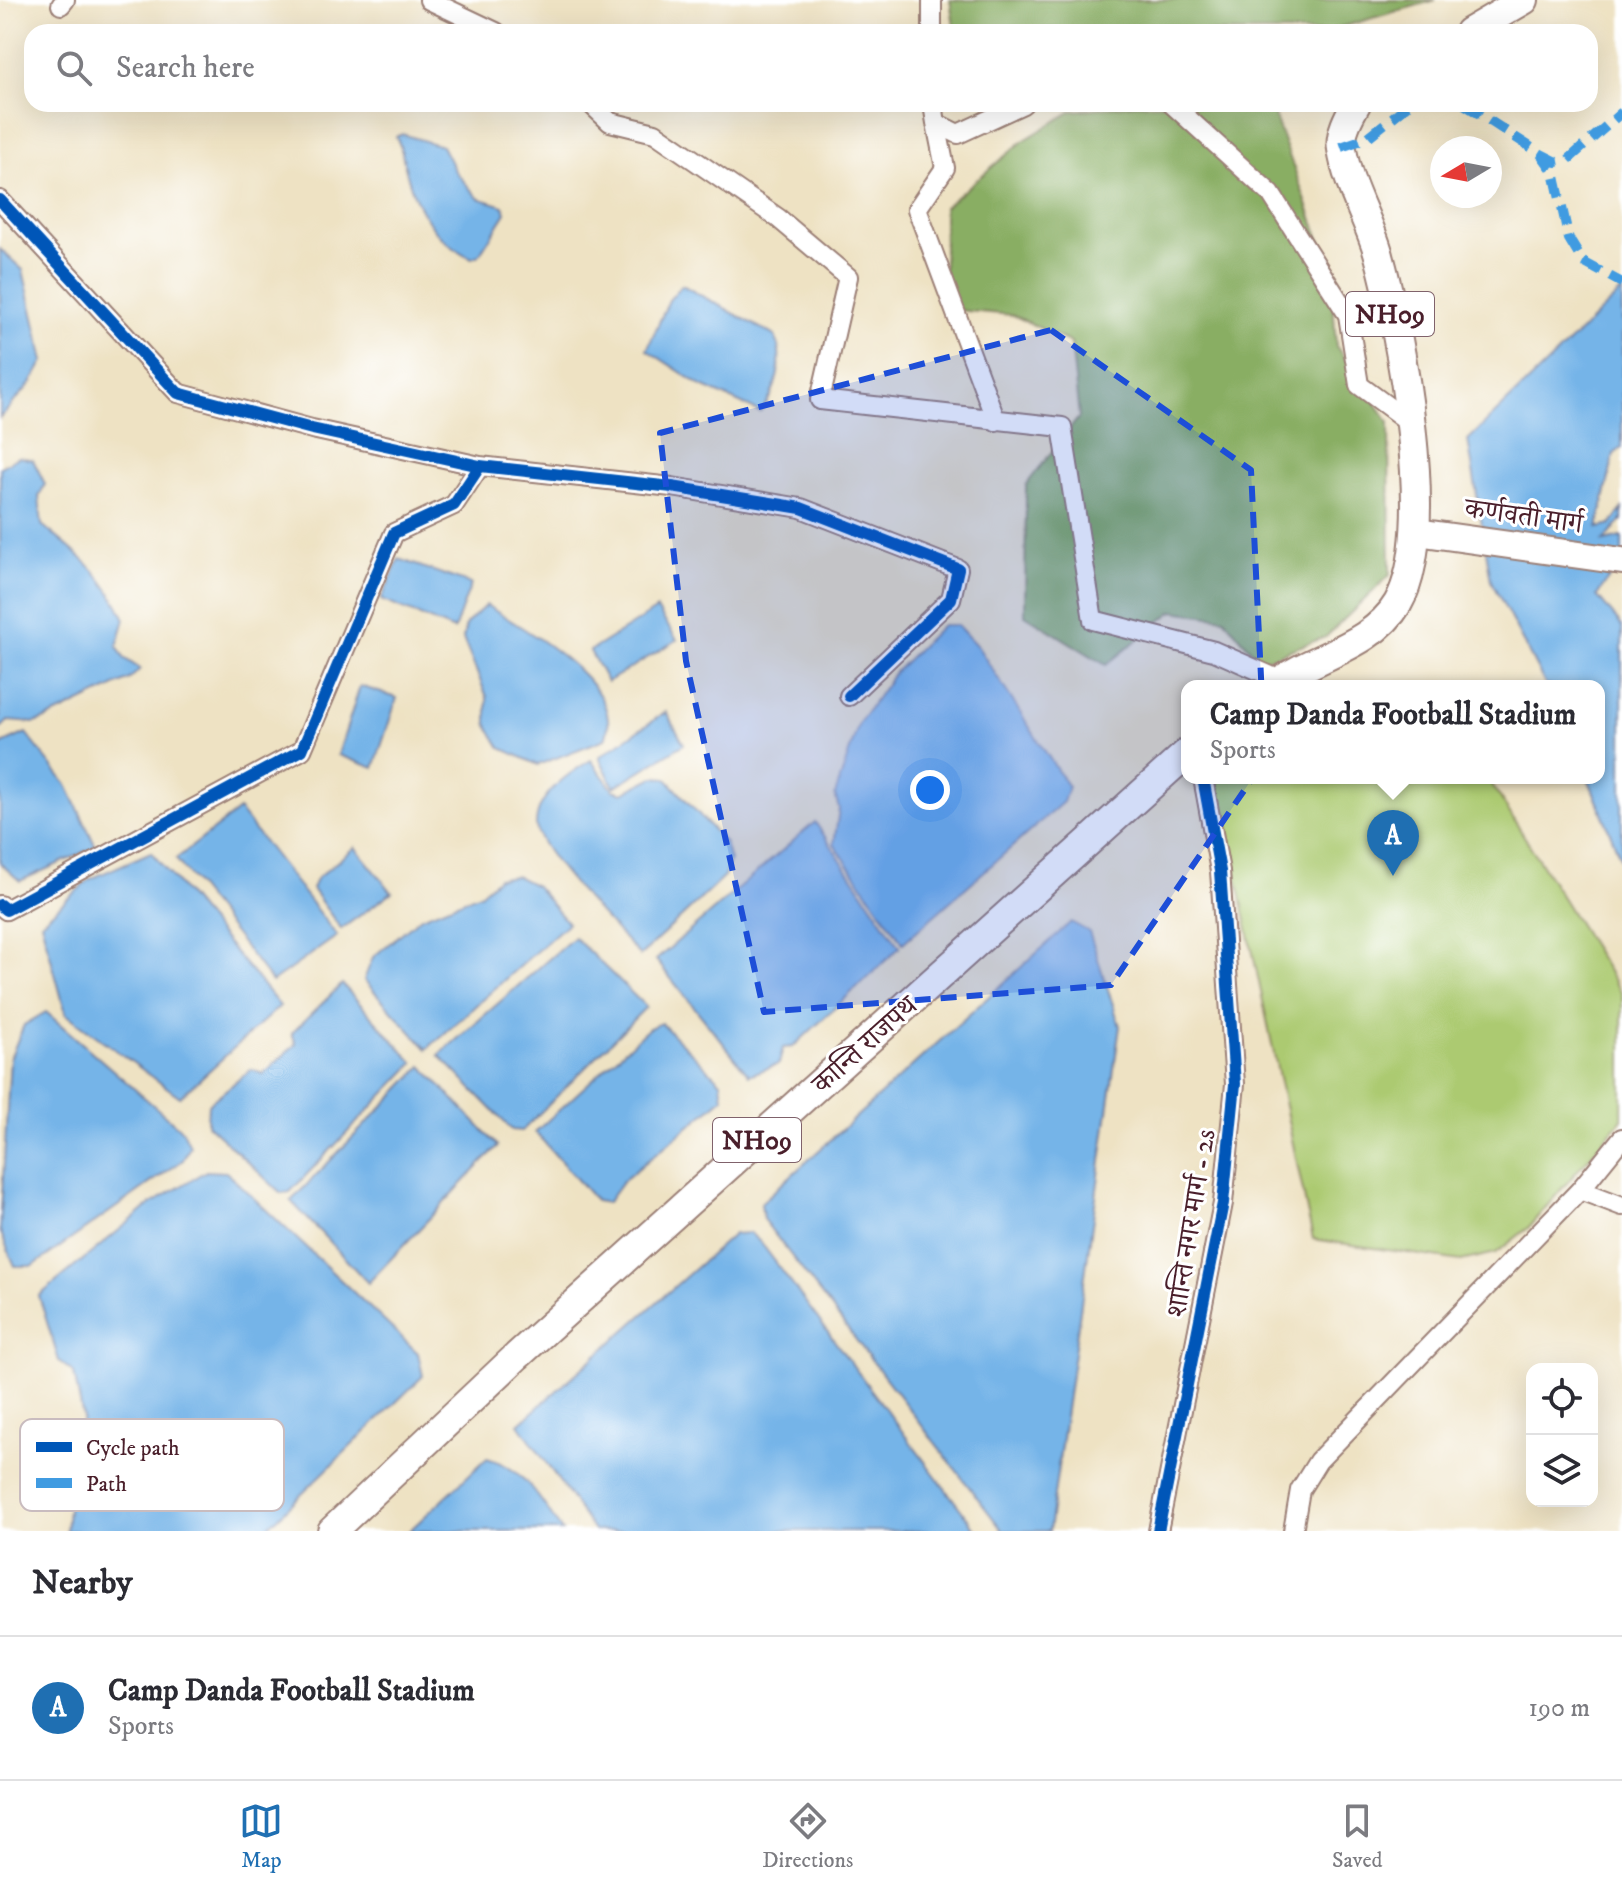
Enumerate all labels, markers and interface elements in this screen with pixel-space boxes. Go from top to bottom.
search box [24,24,1598,112]
icon: search [52,46,96,90]
text: Search here [116,50,255,87]
north arrow [1430,136,1502,208]
road number: NH09 [1346,292,1434,336]
street label: कर्णवती मार्ग [1461,491,1586,542]
popup [1181,680,1605,784]
text: Camp Danda Football Stadium [1210,697,1576,734]
text: Sports [1210,734,1276,767]
your location [910,770,950,810]
pin: A [1367,810,1419,876]
street label: कान्ति राजपथ [804,988,926,1103]
road number: NH09 [713,1118,801,1162]
street label: शान्ति नगर मार्ग - 2s [1159,1127,1224,1320]
map controls [1526,1363,1598,1507]
button: locate [1526,1363,1598,1435]
legend [20,1419,284,1511]
text: Cycle path [86,1435,180,1462]
button: layers [1526,1435,1598,1507]
text: Path [86,1471,127,1498]
text: Nearby [32,1562,133,1604]
text: Camp Danda Football Stadium [108,1673,475,1710]
text: A [50,1692,66,1725]
text: 190 m [1528,1692,1590,1725]
text: Sports [108,1710,174,1743]
tab: Map [239,1799,283,1874]
tab: Directions [762,1799,853,1874]
tab: Saved [1332,1799,1383,1874]

